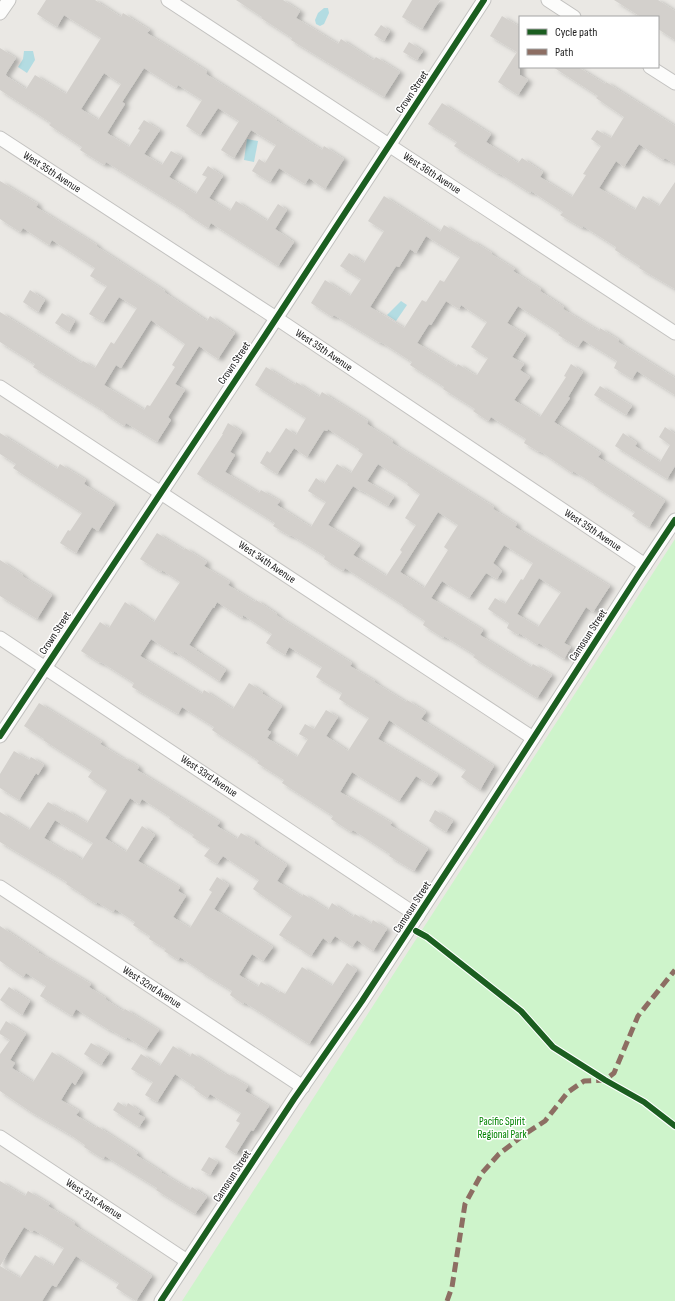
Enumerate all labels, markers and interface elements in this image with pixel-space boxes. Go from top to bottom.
legend [519,16,659,68]
text: Cycle path [555,25,597,40]
text: Path [555,45,573,60]
street label: Crown Street [393,68,431,116]
street label: West 35th Avenue [21,149,83,195]
street label: West 36th Avenue [401,149,463,197]
street label: West 35th Avenue [293,326,355,374]
street label: Crown Street [215,339,253,387]
street label: West 35th Avenue [562,506,624,554]
street label: West 34th Avenue [236,538,298,586]
street label: Camosun Street [566,606,610,663]
street label: Crown Street [36,609,74,657]
street label: West 33rd Avenue [178,752,240,800]
street label: Camosun Street [390,878,434,935]
street label: West 32nd Avenue [120,963,184,1011]
park label: Pacific Spirit Regional Park [477,1115,527,1141]
street label: Camosun Street [210,1147,254,1204]
street label: West 31st Avenue [63,1176,125,1222]

